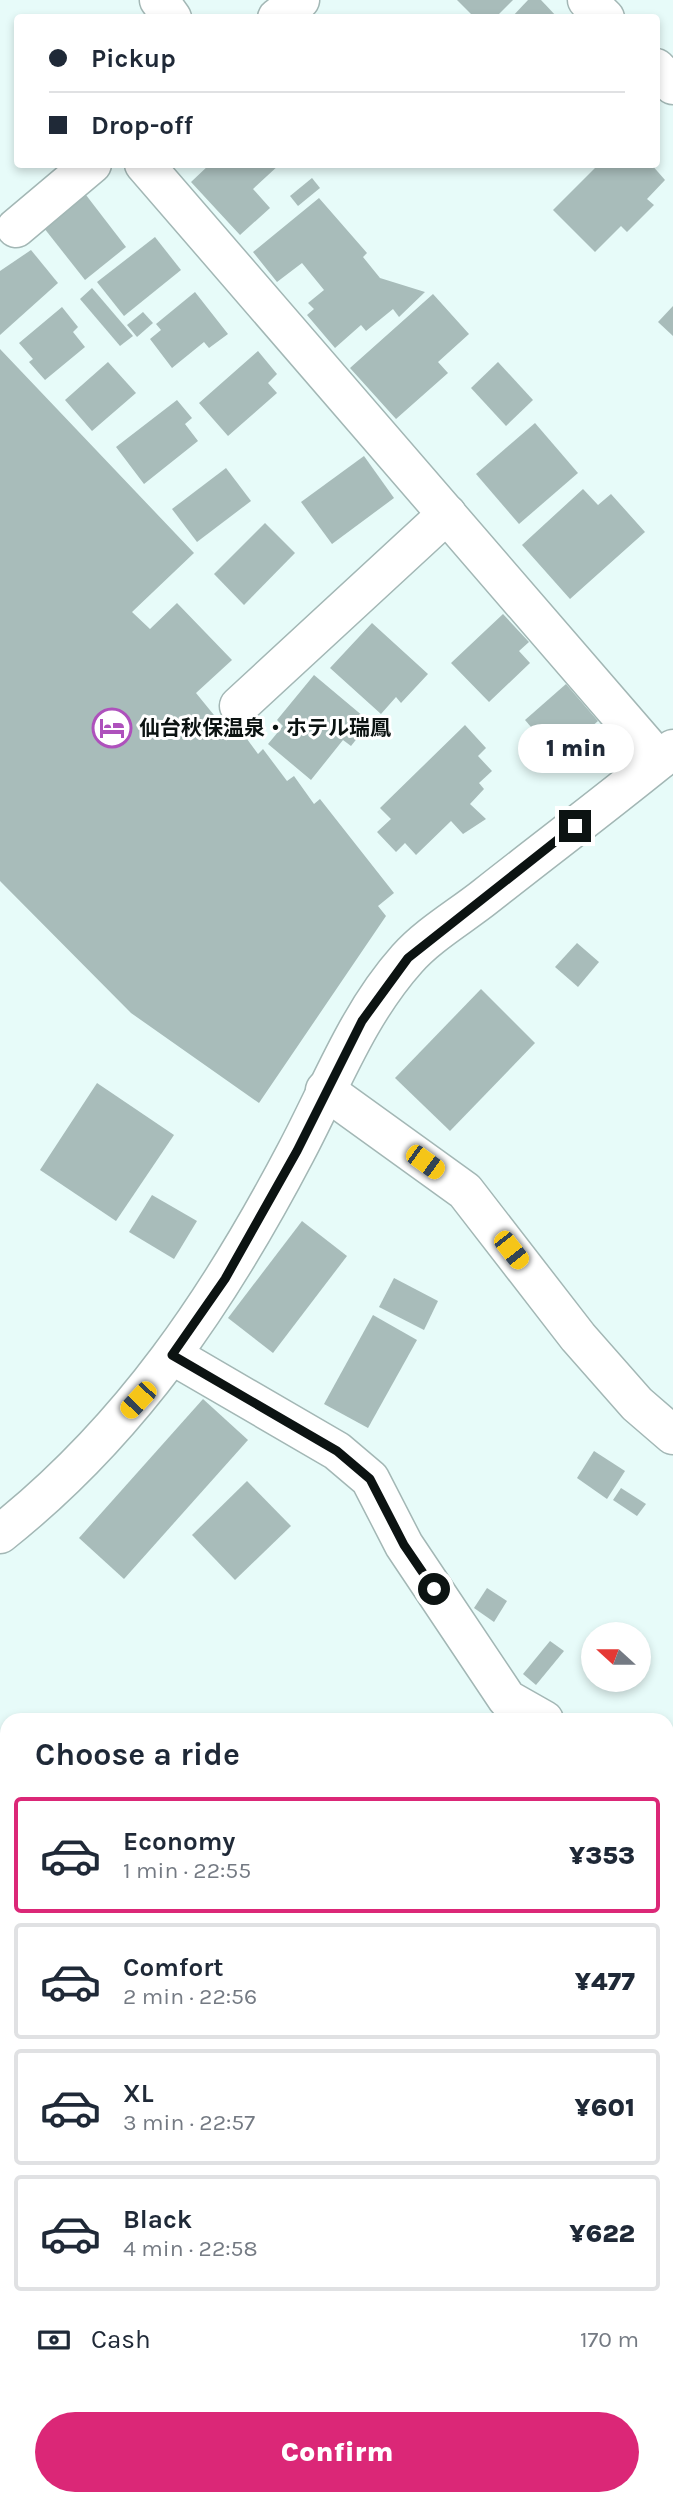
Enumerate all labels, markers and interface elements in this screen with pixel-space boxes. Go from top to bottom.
text: Pickup [91,43,176,74]
text: Drop-off [91,110,193,141]
hotel icon: 仙台秋保温泉・ホテル瑞鳳 [91,707,133,749]
place label: 仙台秋保温泉・ホテル瑞鳳 [139,716,391,740]
callout: 1 min [517,724,633,774]
text: 1 min [546,735,606,762]
route end [559,810,591,842]
car [402,1141,449,1183]
car [490,1227,533,1273]
car [116,1377,161,1423]
route start [418,1573,450,1605]
north arrow [581,1622,651,1692]
map controls [581,1622,651,1692]
text: Choose a ride [35,1736,240,1773]
icon: car [39,1824,102,1887]
text: Economy [123,1826,235,1857]
text: ¥353 [569,1840,635,1871]
text: 1 min · 22:55 [123,1857,251,1884]
icon: car [39,1950,102,2013]
text: Comfort [123,1952,224,1983]
text: ¥477 [575,1966,635,1997]
text: 2 min · 22:56 [123,1983,257,2010]
icon: car [39,2076,102,2139]
text: XL [123,2078,154,2109]
text: ¥601 [574,2092,635,2123]
text: 3 min · 22:57 [123,2109,255,2136]
icon: car [39,2202,102,2265]
text: Black [123,2204,192,2235]
text: ¥622 [569,2218,635,2249]
text: 4 min · 22:58 [123,2235,258,2262]
icon: cash [35,2321,73,2359]
text: Cash [91,2324,151,2355]
text: 170 m [580,2326,639,2353]
button: Confirm [35,2412,639,2492]

